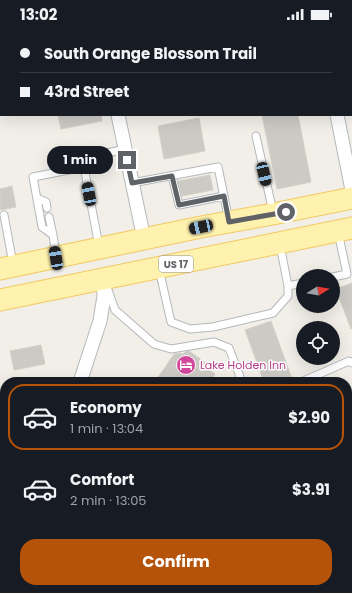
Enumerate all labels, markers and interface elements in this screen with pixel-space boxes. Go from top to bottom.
text: 13:02 [20,4,57,25]
text: South Orange Blossom Trail [44,43,257,64]
text: 43rd Street [44,81,129,102]
callout: 1 min [47,146,113,174]
text: 1 min [63,150,97,169]
route end [118,151,136,169]
car [255,161,273,187]
car [81,181,97,207]
route start [277,203,295,221]
car [188,219,214,235]
car [48,245,64,271]
road number: US 17 [159,256,193,272]
north arrow [296,269,340,313]
map controls [296,269,340,365]
button: locate [296,321,340,365]
hotel icon: Lake Holden Inn [175,354,197,376]
place label: Lake Holden Inn [200,357,286,373]
text: Economy [70,397,142,418]
icon: car [22,399,58,435]
text: $2.90 [288,407,330,428]
text: 1 min · 13:04 [70,419,143,438]
text: Comfort [70,469,134,490]
icon: car [22,471,58,507]
text: $3.91 [292,479,330,500]
text: 2 min · 13:05 [70,491,146,510]
button: Confirm [20,539,332,585]

